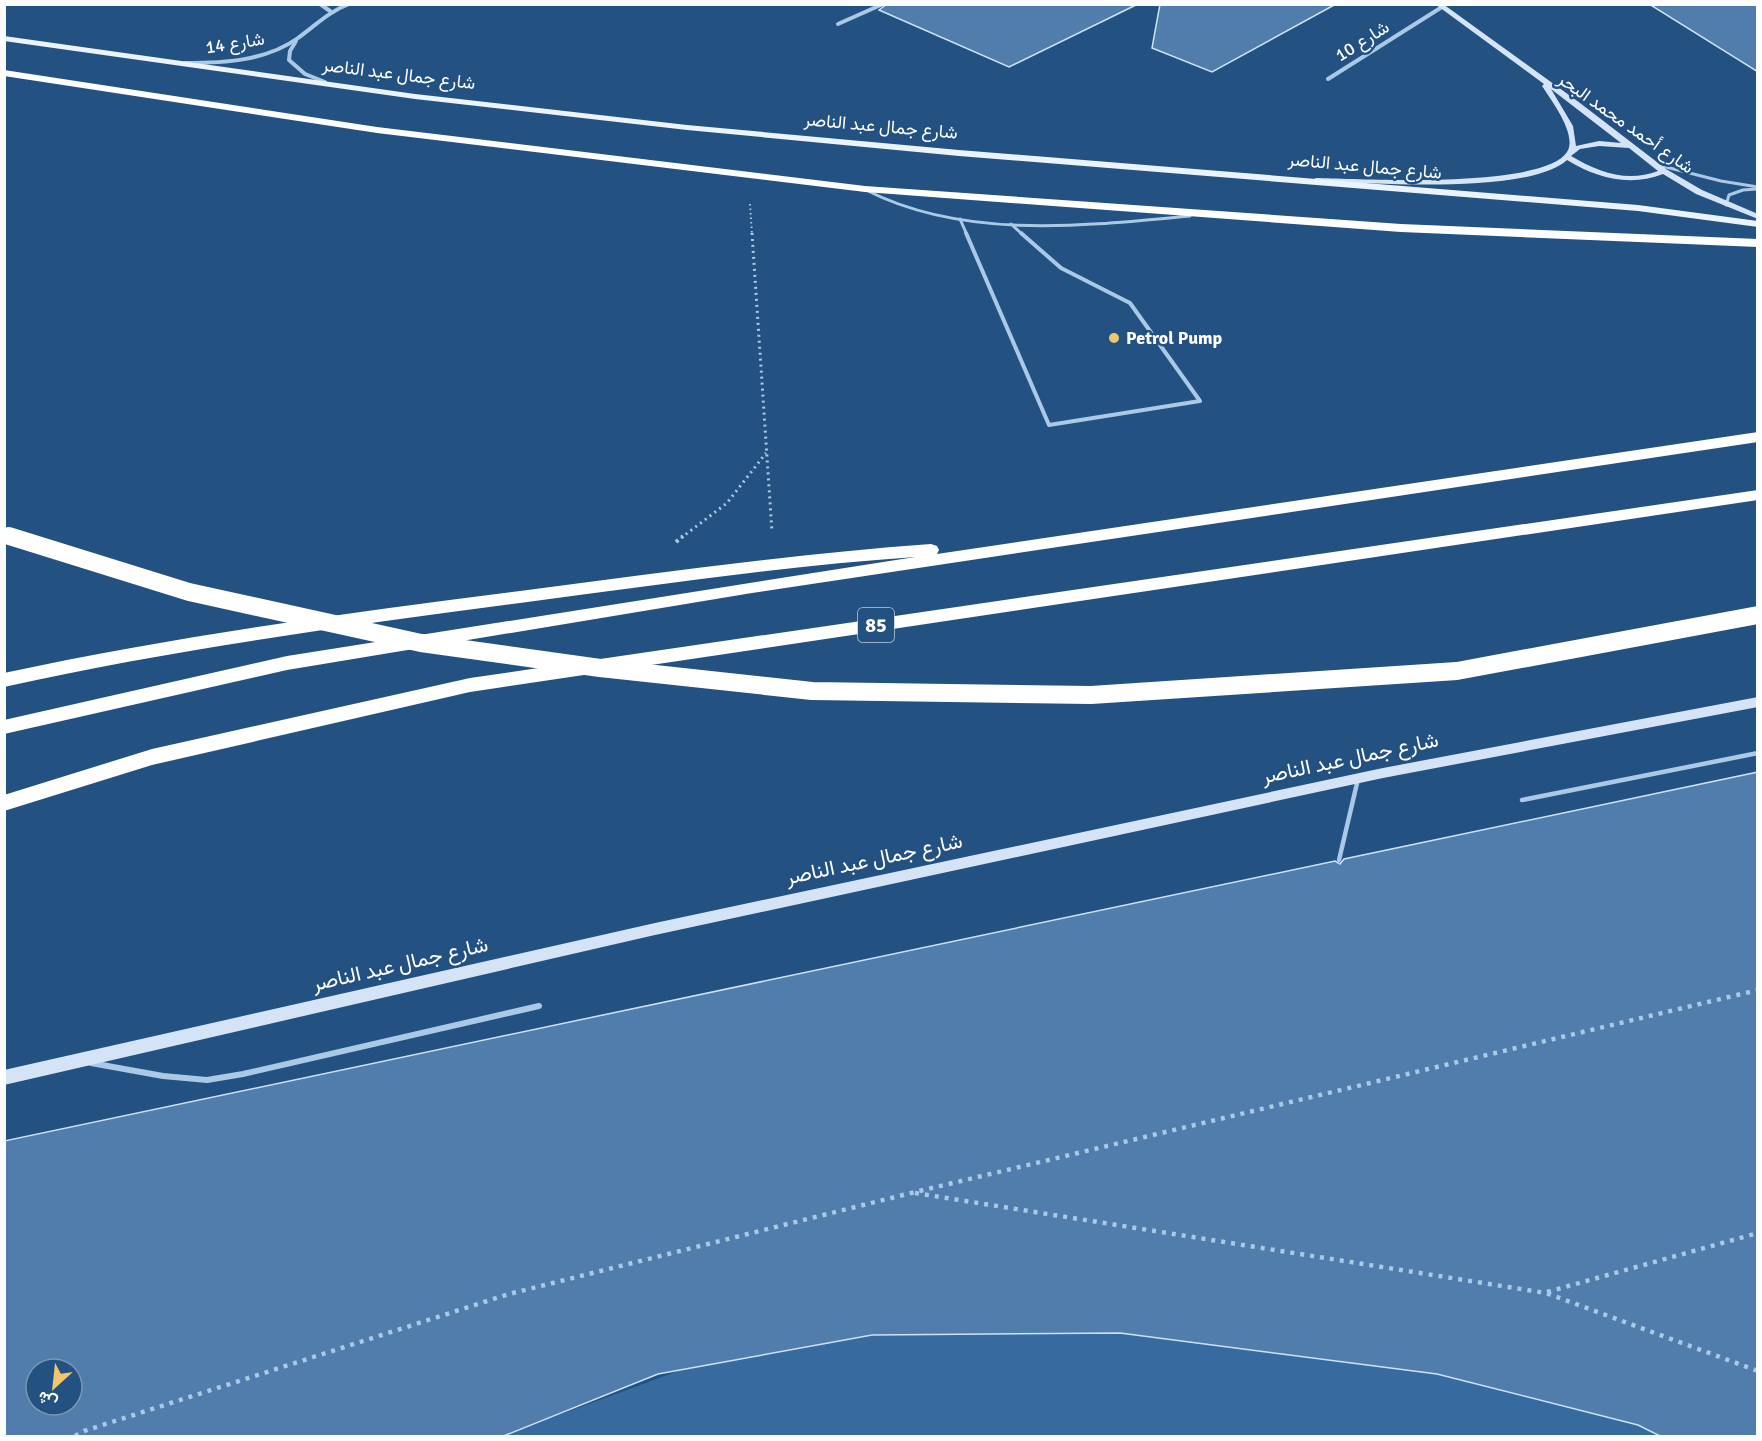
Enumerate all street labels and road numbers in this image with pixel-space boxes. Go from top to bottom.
street label: شارع 10 [1331,16,1394,67]
street label: شارع 14 [204,27,266,60]
street label: شارع جمال عبد الناصر [320,54,477,95]
street label: شارع أحمد محمد البحر [1552,67,1698,179]
street label: شارع جمال عبد الناصر [802,108,959,145]
street label: شارع جمال عبد الناصر [1286,148,1443,185]
road number: 85 [858,608,894,642]
street label: شارع جمال عبد الناصر [1258,727,1441,791]
street label: شارع جمال عبد الناصر [782,828,965,892]
street label: شارع جمال عبد الناصر [309,931,491,998]

